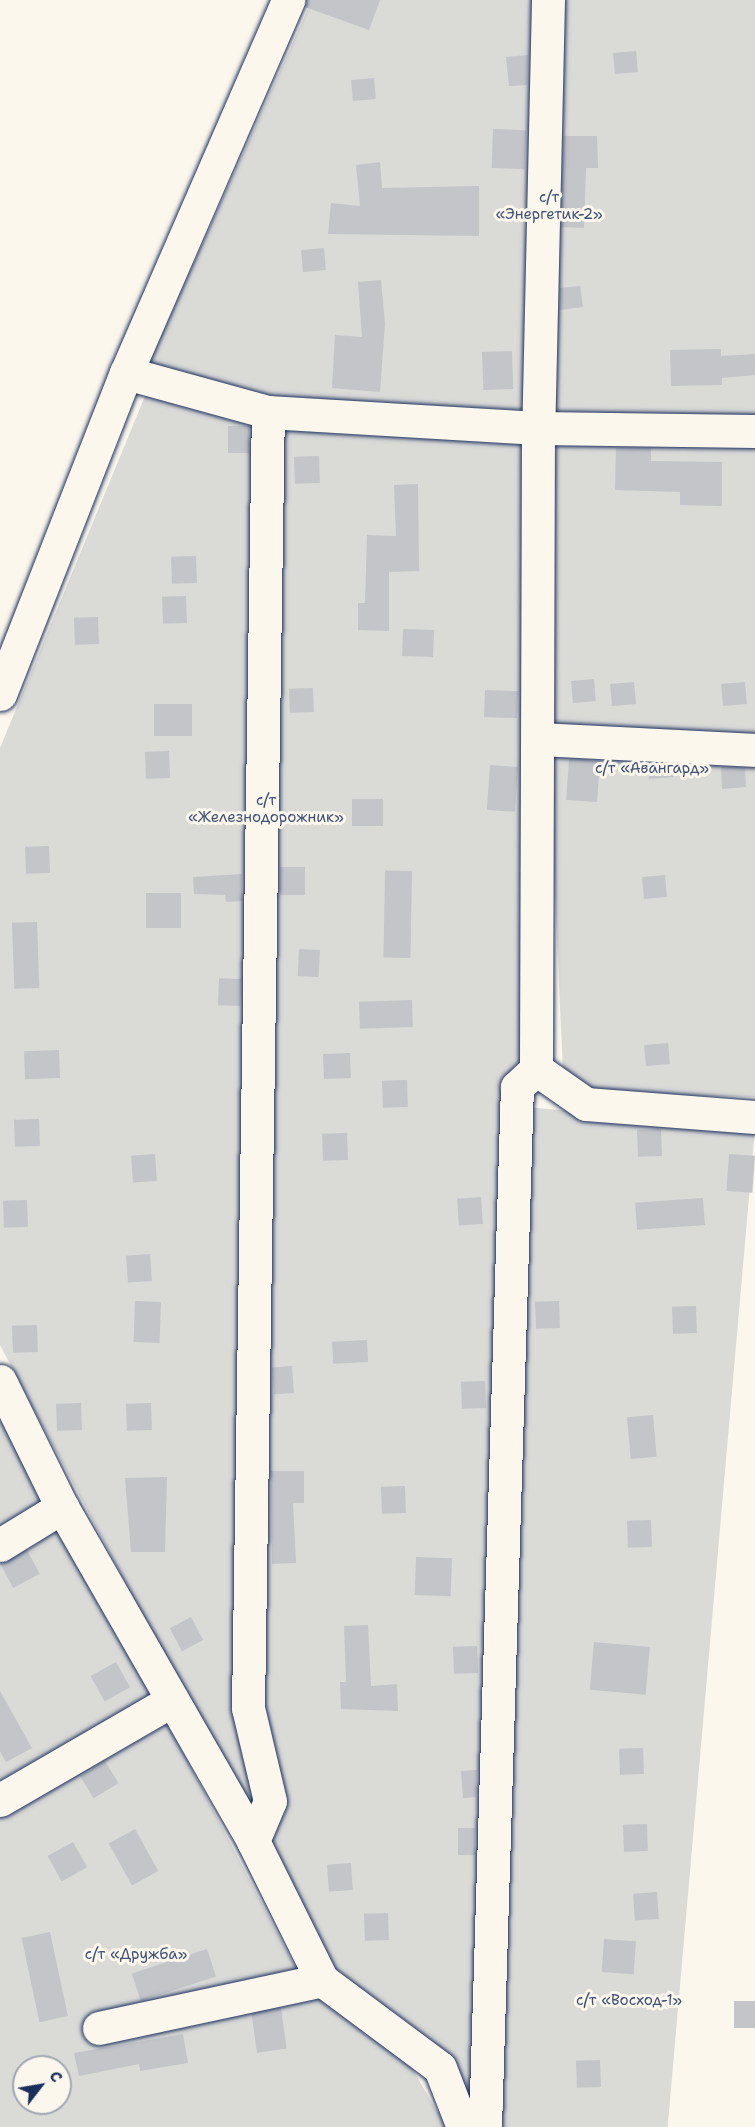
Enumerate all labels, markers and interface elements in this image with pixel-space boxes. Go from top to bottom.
park label: с/т «Энергетик-2» [496,188,602,223]
park label: с/т «Авангард» [595,760,709,778]
park label: с/т «Железнодорожник» [188,791,344,826]
park label: с/т «Дружба» [85,1946,187,1964]
park label: с/т «Восход-1» [576,1992,682,2010]
north arrow [12,2055,72,2115]
text: С [45,2067,68,2086]

